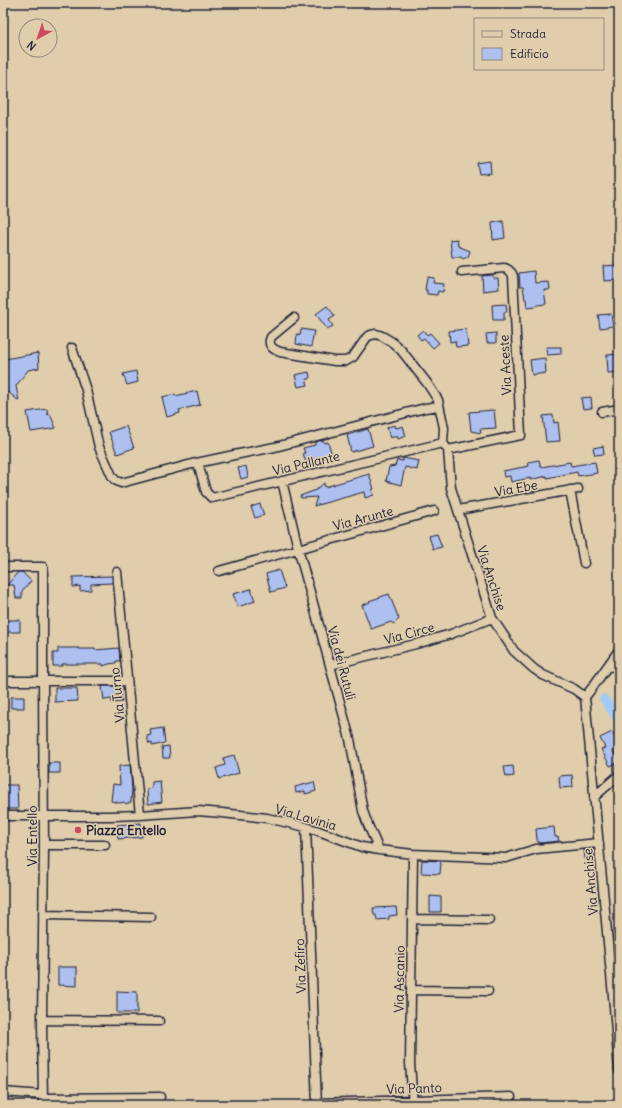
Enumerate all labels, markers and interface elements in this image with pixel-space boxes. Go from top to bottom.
north arrow [18,18,58,58]
legend [474,18,604,70]
text: Strada [510,26,546,41]
text: N [24,38,39,53]
text: Edificio [510,46,549,61]
street label: Via Aceste [495,334,516,396]
street label: Via Pallante [271,448,341,479]
street label: Via Ebe [493,476,539,501]
street label: Via Arunte [331,502,395,535]
street label: Via Anchise [473,543,510,613]
street label: Via Circe [382,619,436,648]
street label: Via dei Rutuli [324,624,360,702]
street label: Via Turno [106,667,129,723]
street label: Via Lavinia [273,801,339,834]
street label: Via Entello [24,806,41,866]
place label: Piazza Entello [86,822,166,839]
marker: Piazza Entello [73,825,83,835]
street label: Via Anchise [579,848,602,916]
street label: Via Zefiro [291,938,310,994]
street label: Via Ascanio [390,945,409,1013]
street label: Via Panto [386,1079,442,1098]

